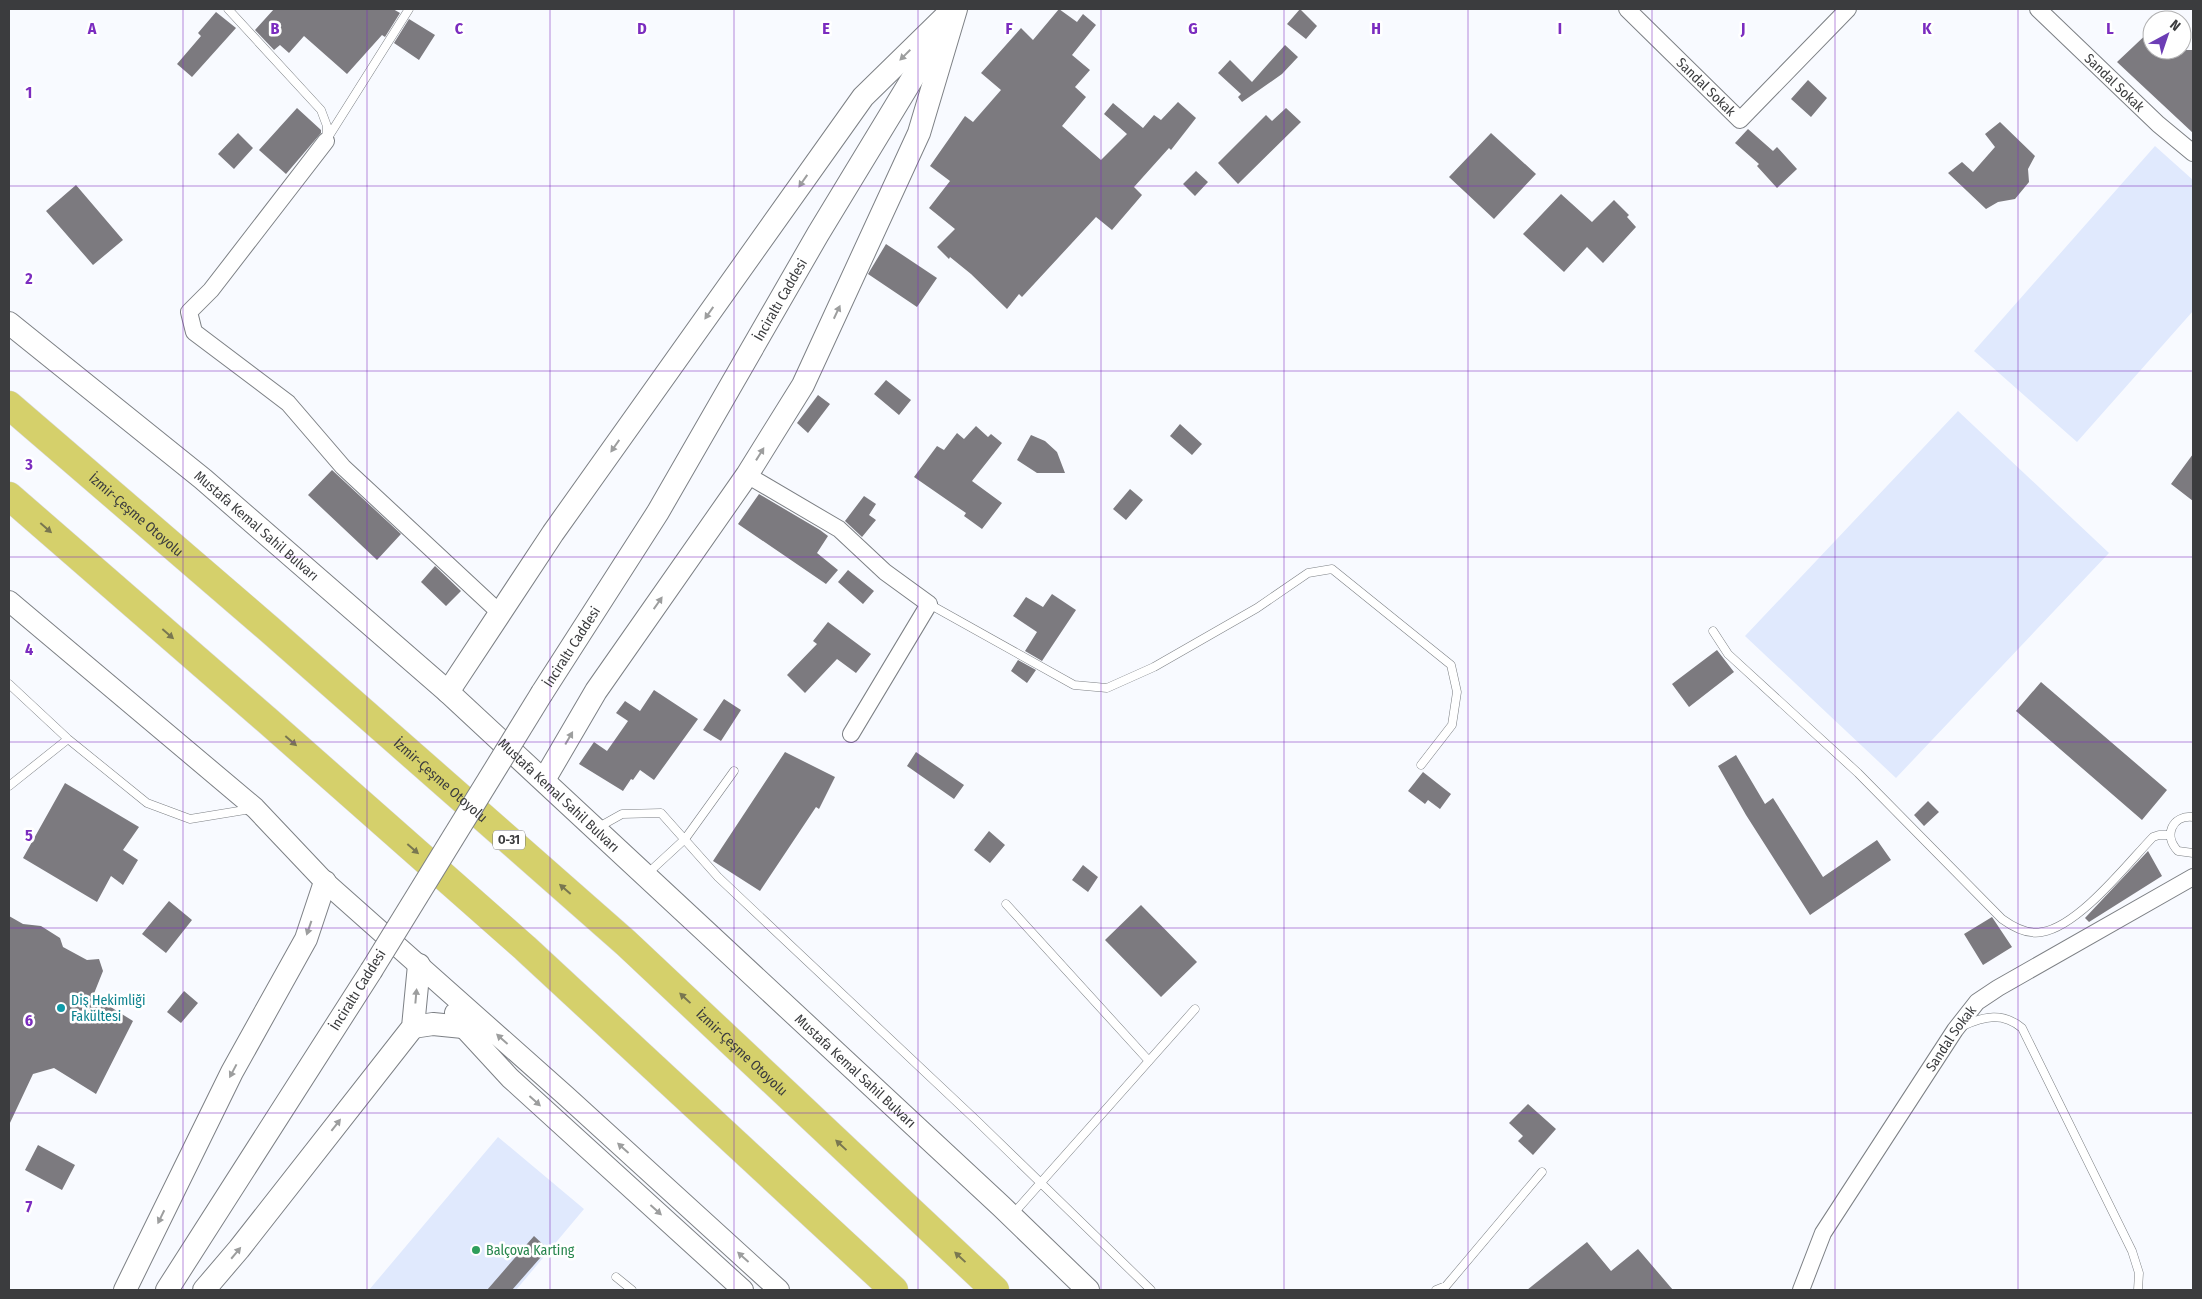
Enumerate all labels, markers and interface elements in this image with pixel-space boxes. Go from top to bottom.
north arrow [2142,10,2192,60]
text: N [2166,16,2184,35]
text: A [87,19,97,38]
text: B [271,19,280,38]
text: C [455,19,464,38]
text: D [637,19,647,38]
text: E [822,19,830,38]
text: F [1005,19,1013,38]
text: G [1188,19,1198,38]
text: H [1371,19,1381,38]
text: I [1558,19,1562,38]
text: J [1740,19,1745,38]
text: K [1922,19,1932,38]
text: L [2106,19,2114,38]
one-way arrow [900,49,912,61]
street label: Sandal Sokak [2081,50,2148,115]
street label: Sandal Sokak [1673,54,1740,120]
text: 1 [26,83,32,102]
one-way arrow [798,174,808,188]
street label: İnciraltı Caddesi [750,255,811,344]
text: 2 [24,269,33,288]
one-way arrow [833,305,841,319]
one-way arrow [704,307,714,320]
one-way arrow [610,439,620,453]
one-way arrow [755,448,765,461]
text: 3 [24,455,33,474]
street label: Mustafa Kemal Sahil Bulvarı [191,467,322,584]
street label: İzmir-Çeşme Otoyolu [86,469,187,560]
one-way arrow [39,522,52,533]
one-way arrow [653,596,663,609]
street label: İnciraltı Caddesi [540,603,604,690]
one-way arrow [162,628,174,640]
text: 4 [25,640,33,659]
one-way arrow [564,732,573,745]
street label: İzmir-Çeşme Otoyolu [391,734,491,826]
one-way arrow [284,735,296,747]
street label: Mustafa Kemal Sahil Bulvarı [495,735,623,855]
text: 5 [25,826,33,845]
road number: O-31 [493,830,525,850]
one-way arrow [406,843,419,854]
one-way arrow [559,883,571,895]
one-way arrow [305,921,313,936]
street label: İnciraltı Caddesi [326,946,390,1034]
one-way arrow [413,988,421,1004]
place label: Diş Hekimliği Fakültesi [71,992,145,1025]
one-way arrow [679,992,691,1004]
marker: Diş Hekimliği Fakültesi [55,1002,67,1014]
street label: Sandal Sokak [1922,1002,1980,1074]
street label: İzmir-Çeşme Otoyolu [693,1005,791,1099]
street label: Mustafa Kemal Sahil Bulvarı [791,1010,920,1131]
text: 6 [25,1011,33,1030]
one-way arrow [496,1033,508,1045]
one-way arrow [228,1064,237,1078]
one-way arrow [529,1095,541,1107]
one-way arrow [331,1119,342,1132]
one-way arrow [835,1140,848,1151]
one-way arrow [617,1142,629,1154]
text: 7 [26,1197,33,1216]
one-way arrow [649,1204,661,1216]
one-way arrow [157,1210,165,1224]
place label: Balçova Karting [486,1242,575,1259]
marker: Balçova Karting [470,1244,482,1256]
one-way arrow [230,1247,241,1260]
one-way arrow [737,1251,749,1263]
one-way arrow [954,1251,966,1263]

